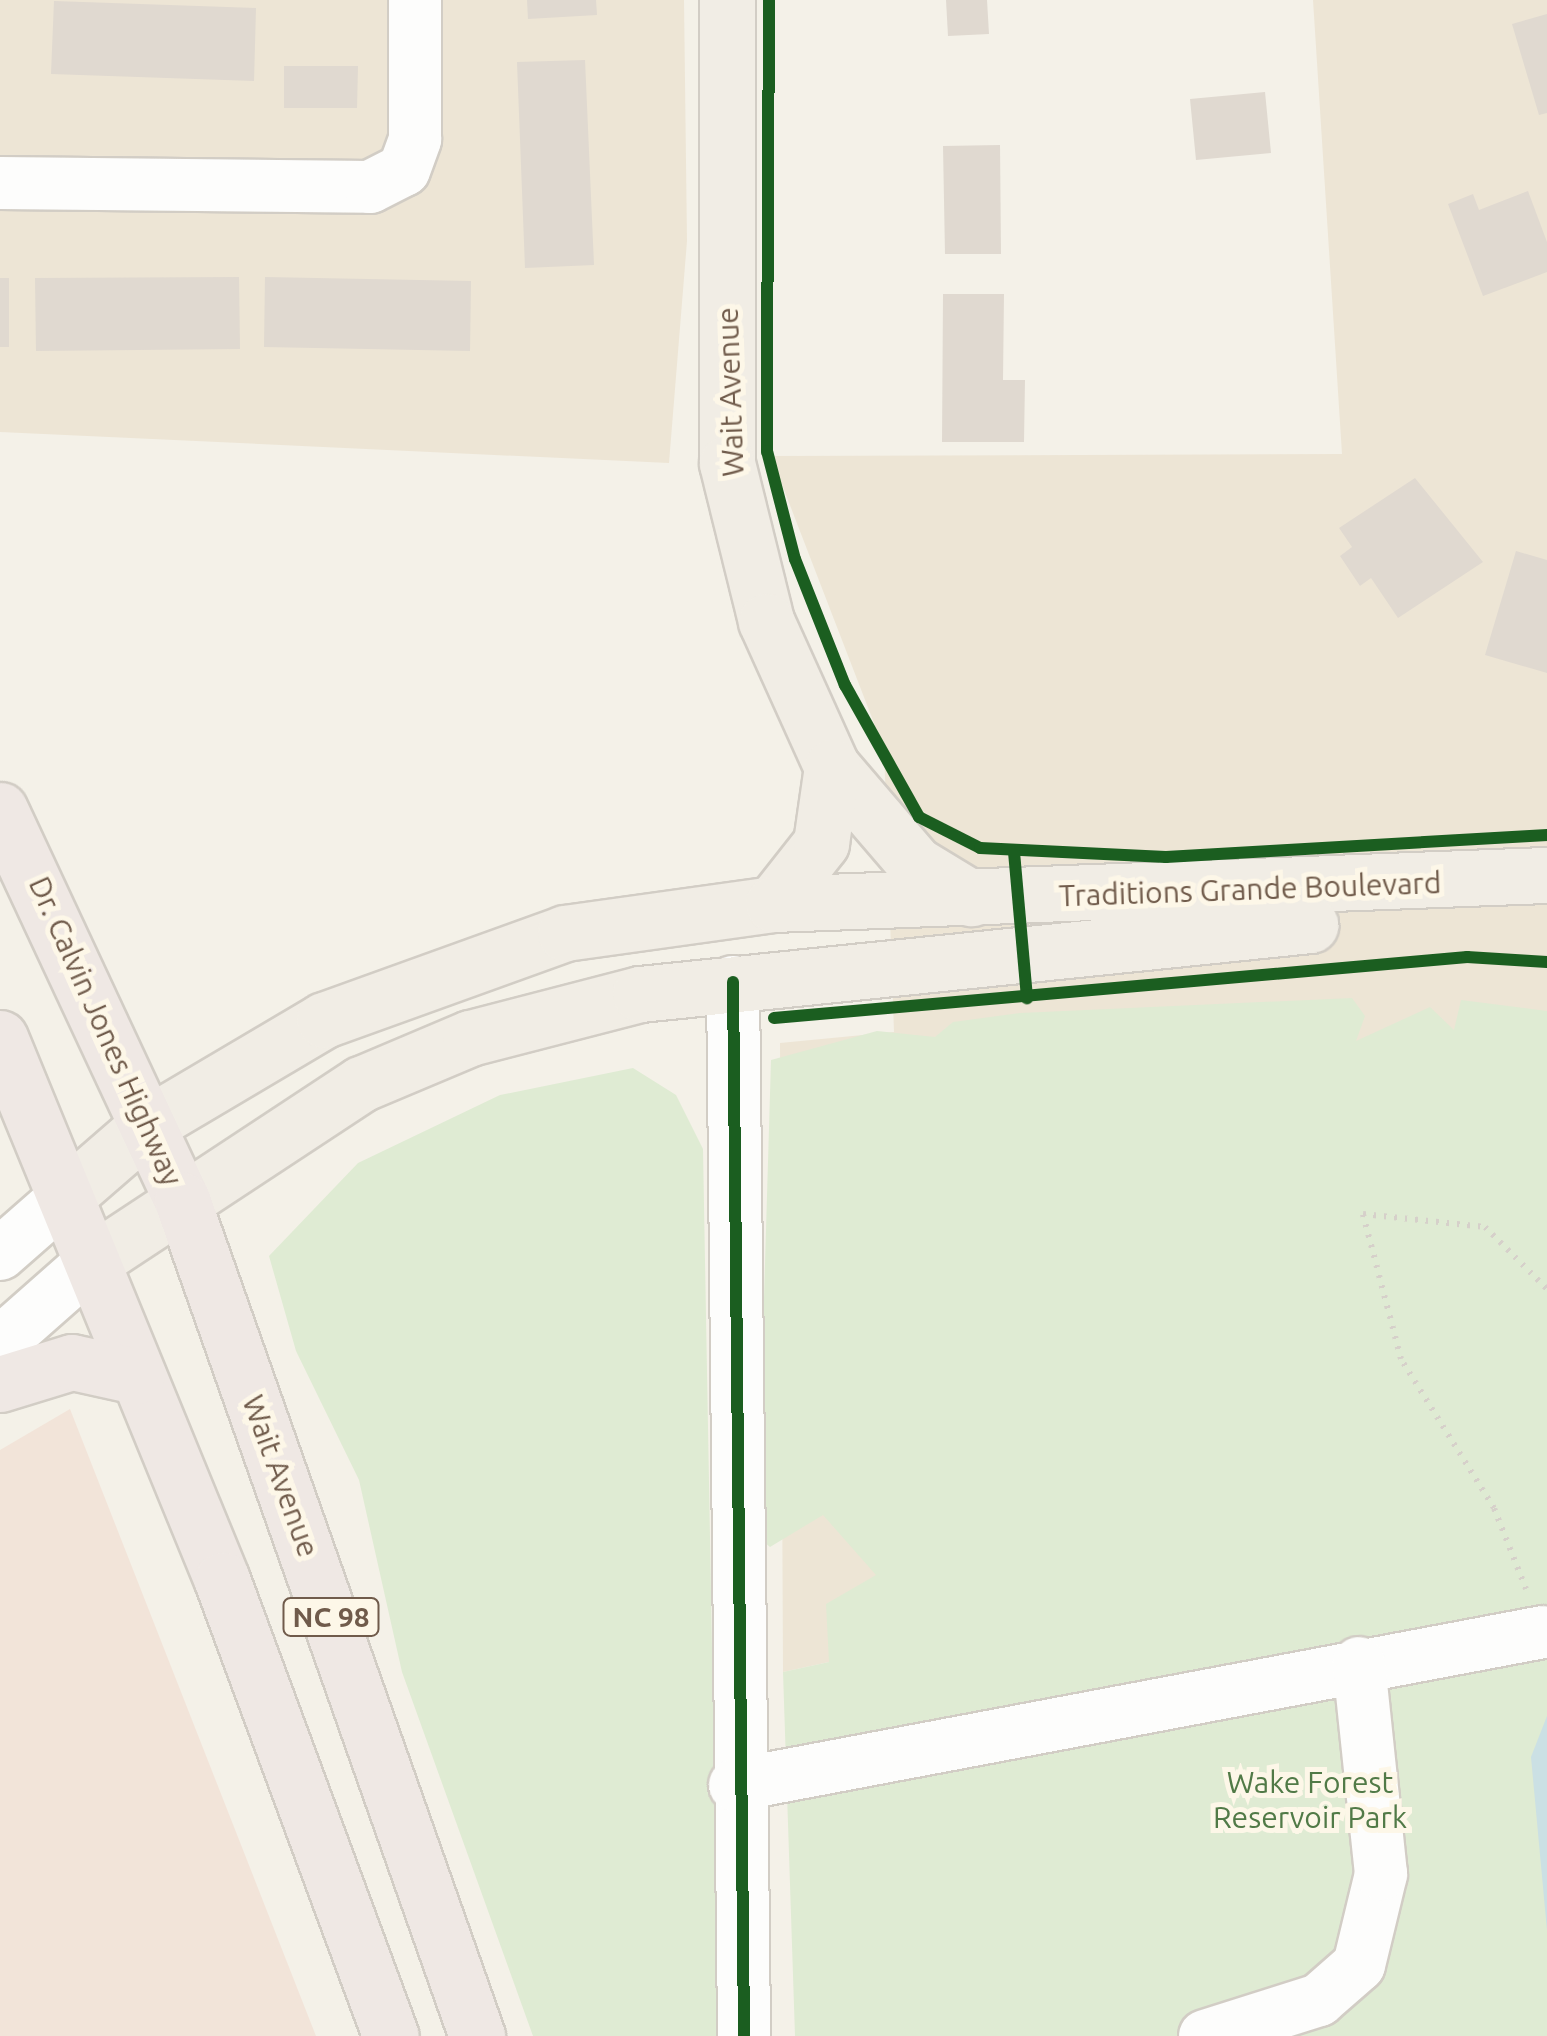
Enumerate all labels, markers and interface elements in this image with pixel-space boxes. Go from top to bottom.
street label: Wait Avenue [709,307,751,477]
street label: Traditions Grande Boulevard [1058,864,1442,914]
street label: Dr. Calvin Jones Highway [22,871,190,1191]
street label: Wait Avenue [235,1390,327,1562]
road number: NC 98 [281,1594,381,1640]
park label: Wake Forest Reservoir Park [1213,1764,1407,1834]

